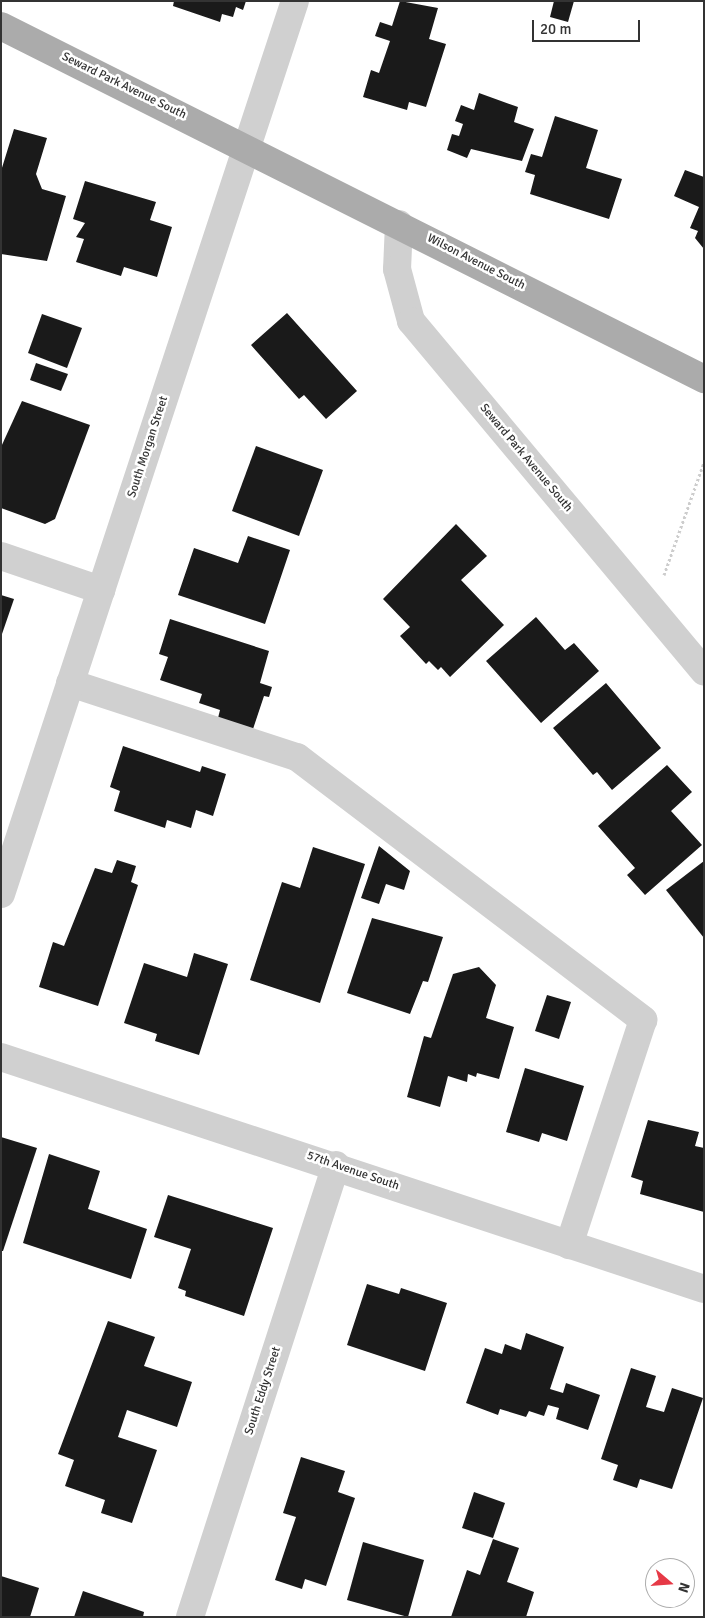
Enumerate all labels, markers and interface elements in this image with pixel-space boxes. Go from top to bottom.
scale bar [535,10,642,42]
text: 20 m [540,20,571,38]
street label: Seward Park Avenue South [59,50,189,122]
street label: Wilson Avenue South [425,231,527,293]
street label: South Morgan Street [125,394,171,500]
street label: Seward Park Avenue South [477,401,575,515]
street label: 57th Avenue South [305,1148,401,1194]
street label: South Eddy Street [242,1345,284,1437]
north arrow [645,1558,695,1608]
text: N [674,1580,693,1595]

